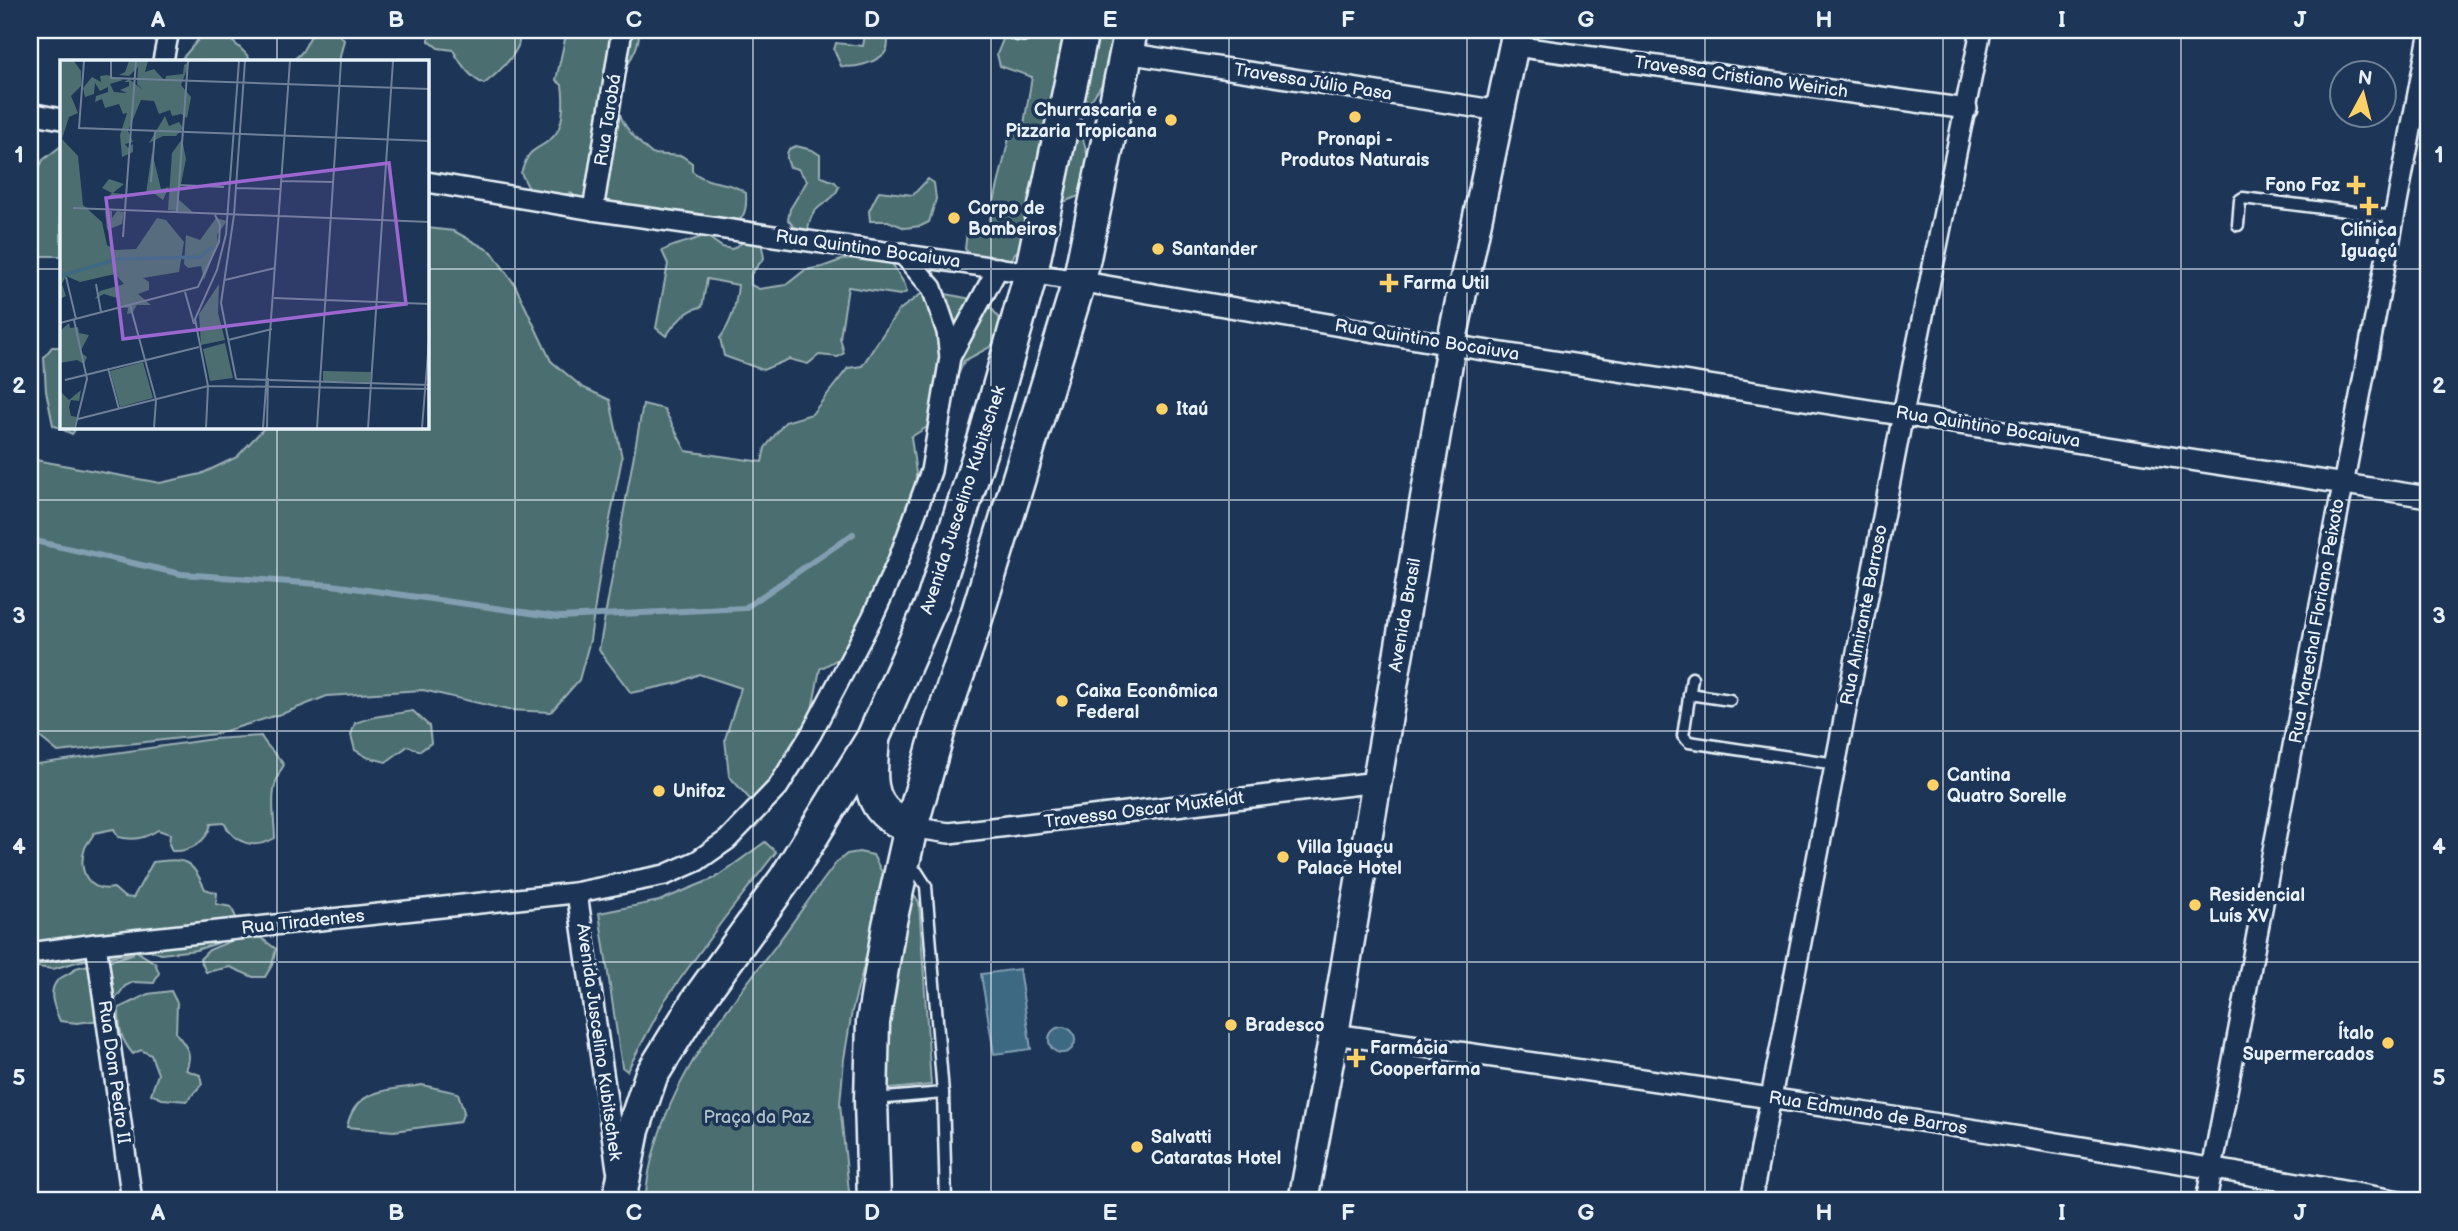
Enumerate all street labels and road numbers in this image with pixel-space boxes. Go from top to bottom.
street label: Travessa Cristiano Weirich [1633,52,1849,102]
street label: Travessa Júlio Pasa [1232,59,1394,105]
street label: Rua Tarobá [590,72,626,168]
street label: Rua Quintino Bocaiuva [774,226,962,272]
street label: Rua Quintino Bocaiuva [1333,315,1521,365]
street label: Avenida Juscelino Kubitschek [916,383,1010,617]
street label: Rua Quintino Bocaiuva [1894,402,2082,452]
street label: Rua Marechal Floriano Peixoto [2285,497,2349,745]
street label: Rua Almirante Barroso [1836,523,1892,707]
street label: Avenida Brasil [1385,556,1425,674]
street label: Travessa Oscar Muxfeldt [1043,787,1246,833]
street label: Rua Tiradentes [240,905,366,939]
street label: Avenida Juscelino Kubitschek [572,922,626,1162]
street label: Rua Dom Pedro II [94,999,134,1145]
street label: Rua Edmundo de Barros [1767,1087,1969,1139]

